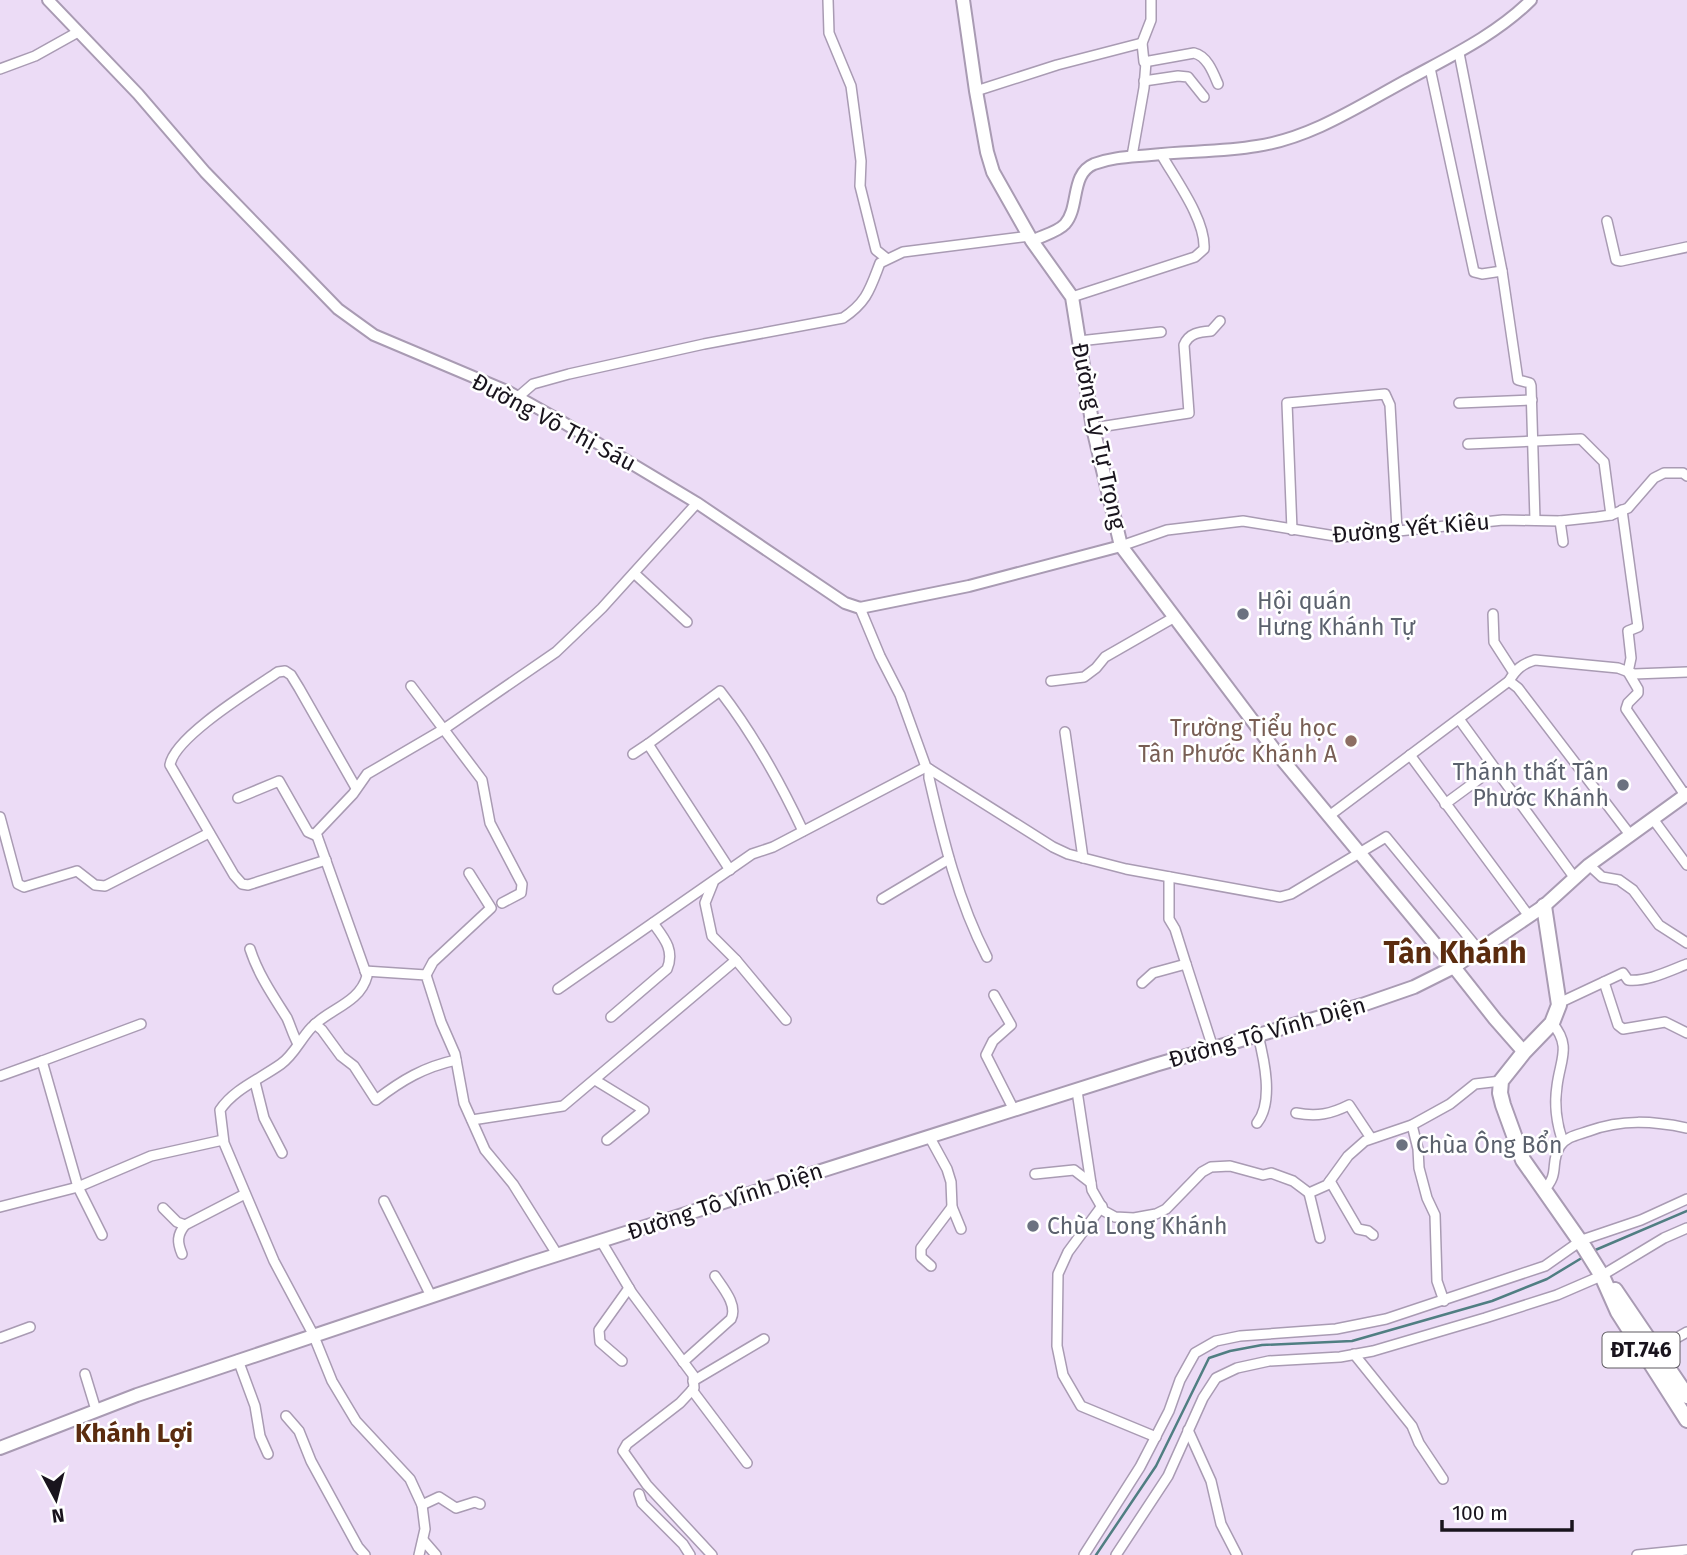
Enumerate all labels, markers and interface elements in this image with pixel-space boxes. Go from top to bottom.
street label: Đường Lý Tự Trọng [1066,340,1132,532]
street label: Đường Võ Thị Sáu [467,367,641,477]
street label: Đường Yết Kiêu [1331,507,1491,549]
place label: Hội quán Hưng Khánh Tự [1257,587,1417,641]
marker: Hội quán Hưng Khánh Tự [1235,606,1251,622]
place label: Trường Tiểu học Tân Phước Khánh A [1138,713,1338,768]
marker: Trường Tiểu học Tân Phước Khánh A [1343,733,1359,749]
place label: Thánh thất Tân Phước Khánh [1453,758,1609,812]
marker: Thánh thất Tân Phước Khánh [1615,777,1631,793]
district label: Tân Khánh [1384,935,1526,971]
street label: Đường Tô Vĩnh Diện [1165,990,1369,1074]
place label: Chùa Ông Bổn [1416,1130,1562,1159]
marker: Chùa Ông Bổn [1394,1137,1410,1153]
street label: Đường Tô Vĩnh Diện [624,1156,826,1246]
place label: Chùa Long Khánh [1047,1212,1227,1240]
marker: Chùa Long Khánh [1025,1218,1041,1234]
road number: ĐT.746 [1602,1332,1680,1368]
district label: Khánh Lợi [75,1418,193,1449]
north arrow [21,1464,91,1534]
scale bar [1442,1488,1572,1532]
text: 100 m [1452,1500,1508,1526]
text: N [50,1503,66,1528]

